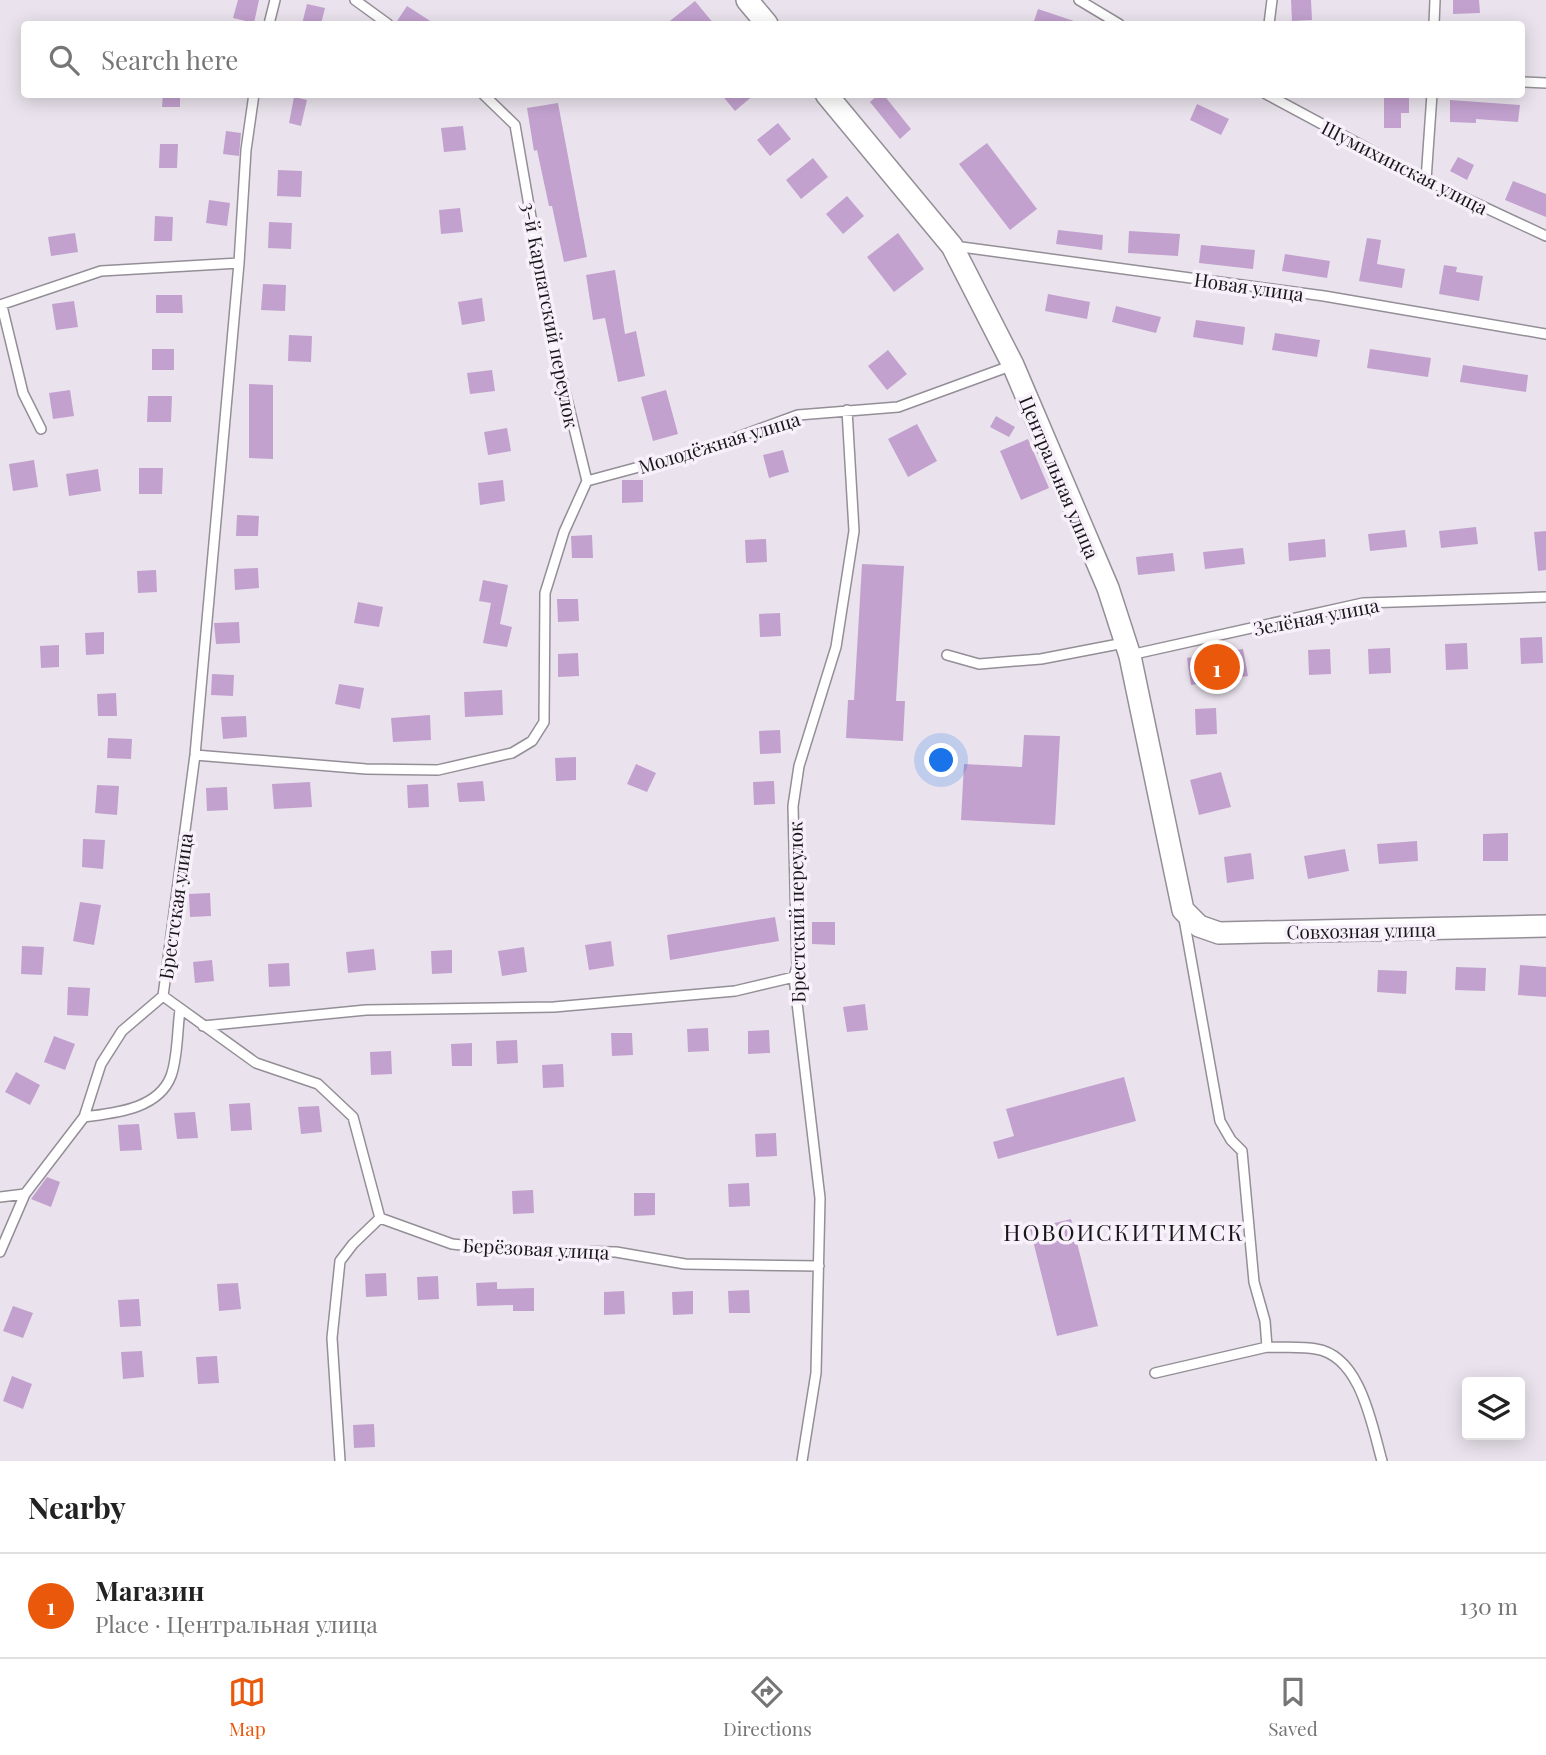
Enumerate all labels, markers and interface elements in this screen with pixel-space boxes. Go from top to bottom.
search box [21,21,1525,98]
icon: search [45,41,83,79]
text: Search here [101,42,238,77]
street label: Шумихинская улица [1318,114,1493,220]
street label: 3-й Карпатский переулок [516,200,586,430]
street label: Новая улица [1192,265,1306,307]
street label: Центральная улица [1014,392,1106,563]
street label: Молодёжная улица [635,405,804,479]
street label: Зелёная улица [1251,591,1381,641]
pin: 1 [1194,641,1240,693]
your location [924,743,958,777]
street label: Брестский переулок [781,821,811,1003]
street label: Брестская улица [152,831,198,981]
street label: Совхозная улица [1286,916,1436,944]
district label: НОВОИСКИТИМСК [1003,1216,1245,1247]
street label: Берёзовая улица [462,1231,611,1265]
map controls [1462,1377,1525,1440]
button: layers [1462,1377,1525,1440]
text: Nearby [28,1487,126,1527]
text: Магазин [95,1573,204,1608]
text: 1 [47,1590,55,1621]
text: 130 m [1460,1590,1518,1621]
text: Place · Центральная улица [95,1608,378,1639]
tab: Map [228,1673,266,1741]
tab: Directions [723,1673,812,1741]
tab: Saved [1268,1673,1318,1741]

